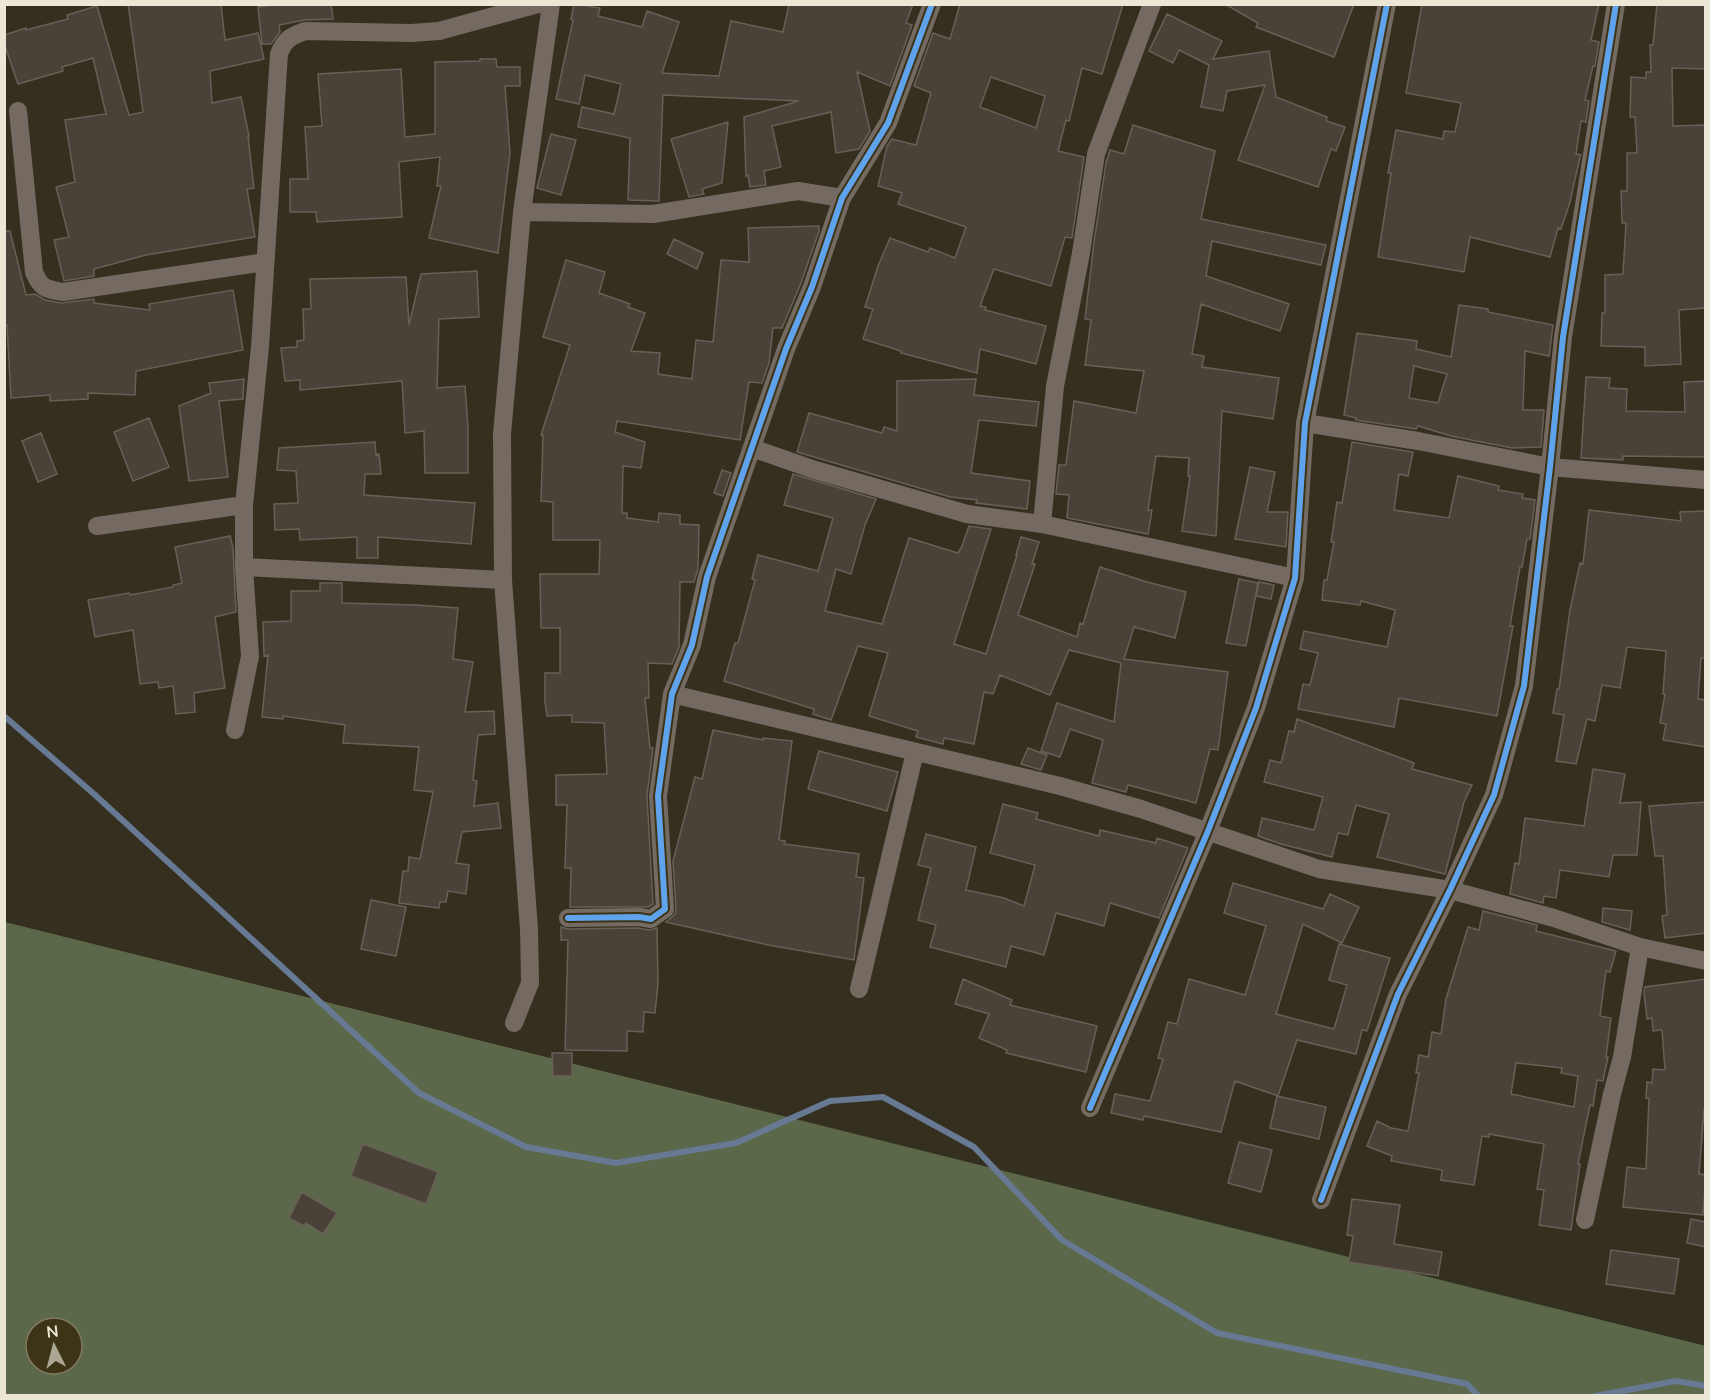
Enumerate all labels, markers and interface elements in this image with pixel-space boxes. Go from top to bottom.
north arrow [24,1316,84,1376]
text: N [45,1321,59,1342]

